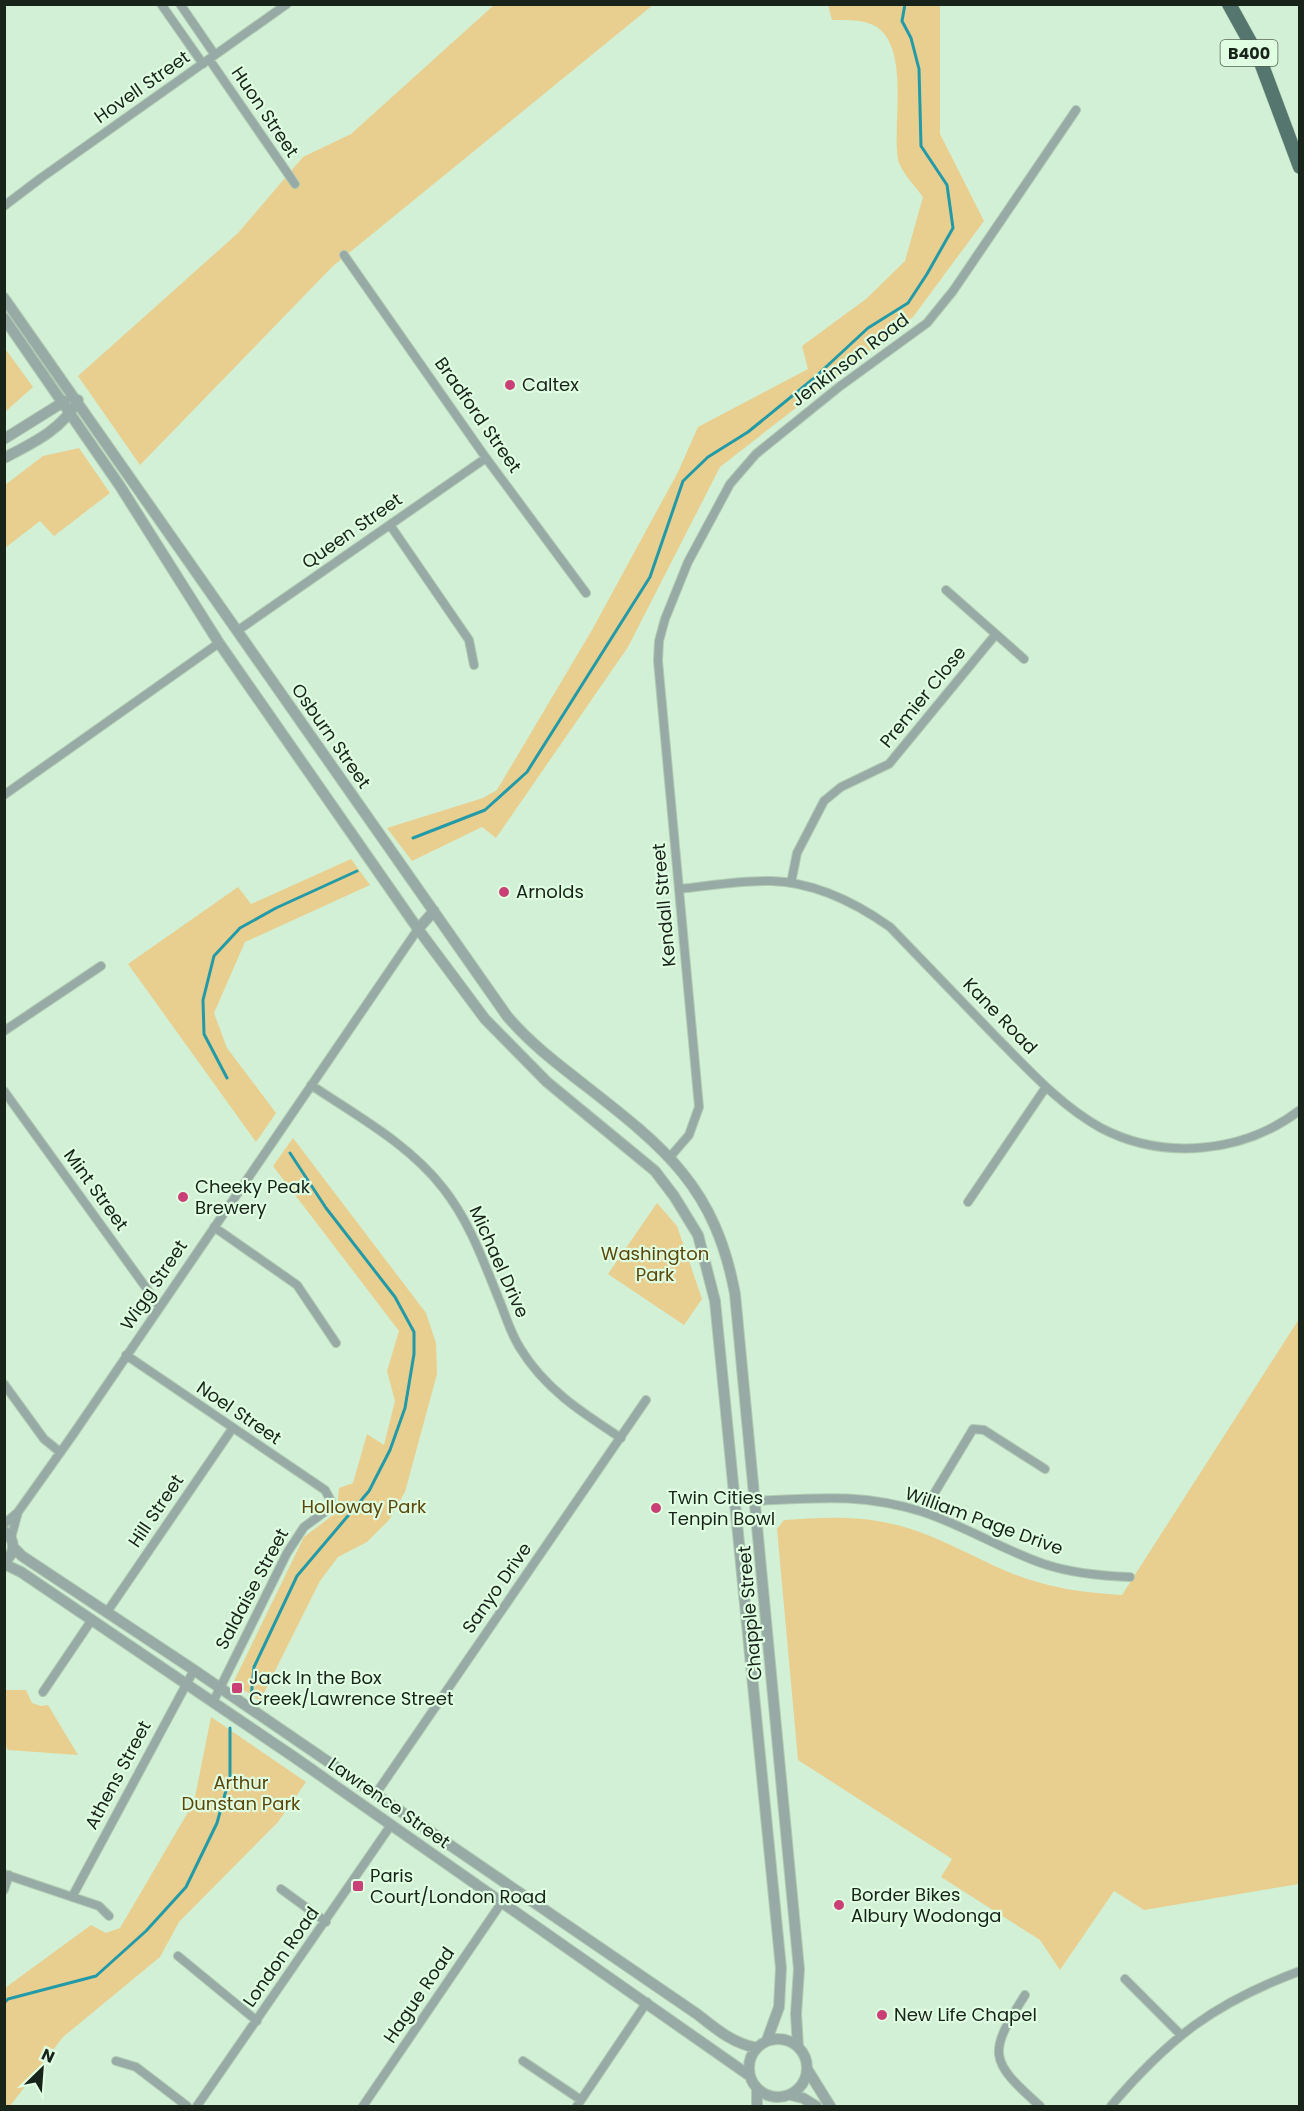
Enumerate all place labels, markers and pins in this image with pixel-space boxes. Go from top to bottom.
place label: Caltex [522,372,579,397]
marker: Caltex [503,378,517,392]
place label: Arnolds [516,879,584,904]
marker: Arnolds [497,885,511,899]
place label: Cheeky Peak Brewery [195,1174,311,1220]
marker: Cheeky Peak Brewery [176,1190,190,1204]
place label: Twin Cities Tenpin Bowl [668,1485,775,1531]
marker: Twin Cities Tenpin Bowl [649,1501,663,1515]
place label: Jack In the Box Creek/Lawrence Street [249,1665,453,1711]
marker: Jack In the Box Creek/Lawrence Street [230,1681,244,1695]
place label: Paris Court/London Road [370,1863,546,1909]
marker: Paris Court/London Road [351,1879,365,1893]
place label: Border Bikes Albury Wodonga [851,1882,1002,1928]
marker: Border Bikes Albury Wodonga [832,1898,846,1912]
place label: New Life Chapel [894,2002,1037,2027]
marker: New Life Chapel [875,2008,889,2022]

